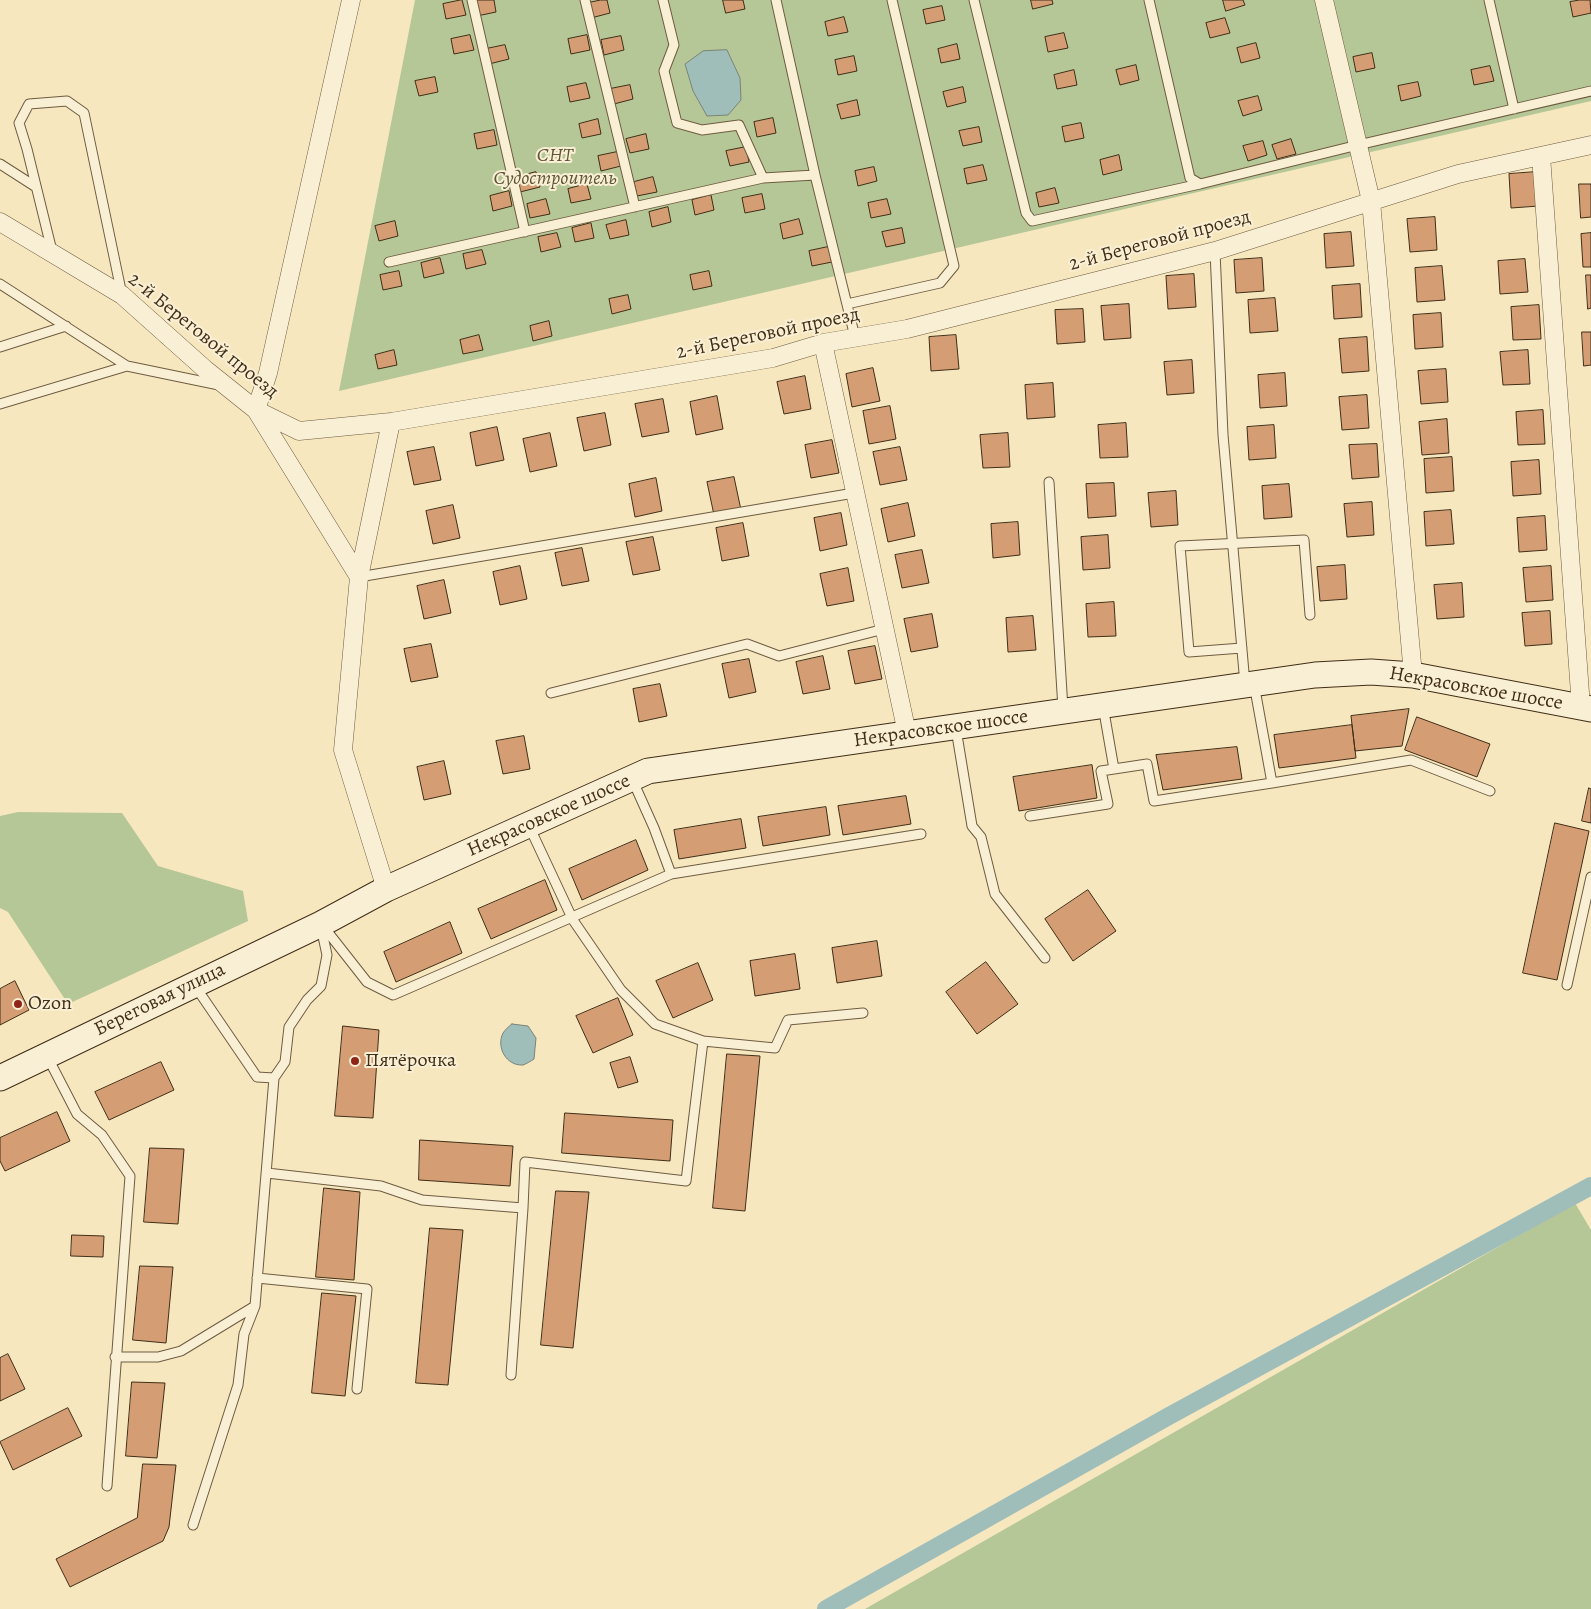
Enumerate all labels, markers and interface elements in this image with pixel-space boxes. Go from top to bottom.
park label: СНТ Судостроитель [493,144,617,191]
street label: 2-й Береговой проезд [1067,205,1253,277]
street label: 2-й Береговой проезд [123,268,283,404]
street label: 2-й Береговой проезд [674,303,862,365]
street label: Некрасовское шоссе [1387,662,1565,716]
street label: Некрасовское шоссе [852,705,1030,753]
street label: Некрасовское шоссе [464,769,634,863]
street label: Береговая улица [91,958,229,1042]
place label: Ozon [28,992,72,1016]
marker: Ozon [12,998,24,1010]
place label: Пятёрочка [365,1049,456,1073]
marker: Пятёрочка [349,1055,361,1067]

